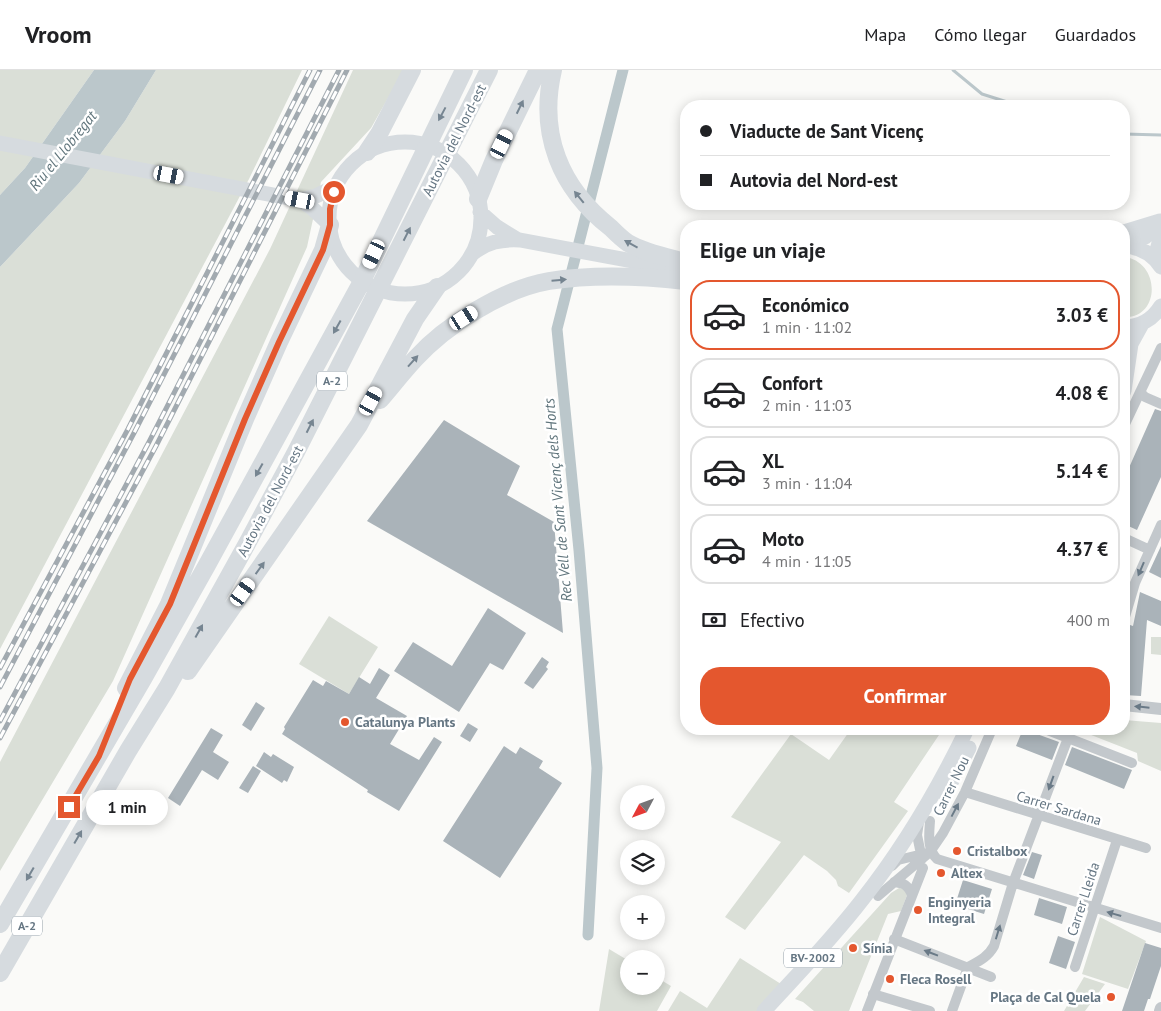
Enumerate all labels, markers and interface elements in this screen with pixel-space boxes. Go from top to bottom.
text: Vroom [25,19,92,50]
text: Mapa [864,23,906,46]
text: Cómo llegar [934,23,1027,46]
text: Guardados [1055,23,1136,46]
street label: Autovia del Nord-est [418,81,490,199]
one-way arrow [517,100,525,114]
water label: Riu el Llobregat [25,106,101,194]
one-way arrow [438,106,446,121]
text: Viaducte de Sant Vicenç [730,119,924,143]
car [488,127,515,161]
car [152,165,185,185]
text: Autovia del Nord-est [730,168,898,192]
route start [323,181,345,203]
car [283,190,316,210]
one-way arrow [574,191,585,204]
one-way arrow [403,227,411,242]
text: Elige un viaje [700,236,826,264]
car [360,237,387,271]
one-way arrow [625,239,638,248]
one-way arrow [552,276,568,284]
icon: car [702,293,747,338]
text: Económico [762,293,849,317]
text: 3.03 € [1055,303,1108,327]
car [447,304,480,332]
text: 1 min · 11:02 [762,317,852,337]
one-way arrow [333,320,341,335]
one-way arrow [408,355,419,368]
icon: car [702,371,747,416]
text: Confort [762,371,823,395]
road number: A-2 [317,372,347,391]
text: 4.08 € [1055,381,1108,405]
car [357,384,384,418]
text: 2 min · 11:03 [762,395,852,415]
water label: Rec Vell de Sant Vicenç dels Horts [539,398,576,603]
one-way arrow [306,419,314,433]
street label: Autovia del Nord-est [233,442,307,560]
icon: car [702,449,747,494]
text: XL [762,449,784,473]
text: 5.14 € [1055,459,1108,483]
one-way arrow [255,463,263,477]
text: 3 min · 11:04 [762,473,852,493]
icon: car [702,527,747,572]
text: Moto [762,527,804,551]
text: 4.37 € [1056,537,1108,561]
text: 4 min · 11:05 [762,551,852,571]
one-way arrow [255,562,266,575]
one-way arrow [1137,562,1145,576]
car [228,575,257,609]
icon: cash [700,606,728,634]
text: Efectivo [740,608,805,632]
text: 400 m [1067,610,1110,630]
one-way arrow [195,623,203,638]
button: Confirmar [700,667,1110,725]
one-way arrow [1134,703,1150,711]
place label: Catalunya Plants [355,713,455,731]
marker: Catalunya Plants [339,716,351,728]
street label: Carrer Nou [929,753,973,819]
one-way arrow [1047,776,1055,791]
north arrow [620,785,665,830]
map controls [620,785,665,995]
street label: Carrer Sardana [1014,787,1104,829]
callout: 1 min [86,790,169,824]
route end [58,796,80,818]
text: 1 min [107,797,147,817]
one-way arrow [951,803,959,817]
one-way arrow [74,830,83,843]
button: layers [620,840,665,885]
place label: Cristalbox [967,842,1028,860]
marker: Cristalbox [951,845,963,857]
street label: Carrer Lleida [1063,860,1103,938]
place label: Altex [951,864,983,882]
one-way arrow [25,867,34,880]
marker: Altex [935,867,947,879]
place label: Enginyeria Integral [928,893,991,927]
button: + [620,895,665,940]
marker: Enginyeria Integral [912,904,924,916]
one-way arrow [1107,910,1122,918]
road number: A-2 [12,916,42,936]
one-way arrow [995,925,1003,940]
place label: Sínia [863,939,893,957]
marker: Sínia [847,942,859,954]
road number: BV-2002 [784,948,842,968]
one-way arrow [923,949,938,957]
button: − [620,950,665,995]
place label: Fleca Rosell [900,970,972,988]
marker: Fleca Rosell [884,973,896,985]
place label: Plaça de Cal Quela [990,988,1101,1006]
marker: Plaça de Cal Quela [1105,991,1117,1003]

